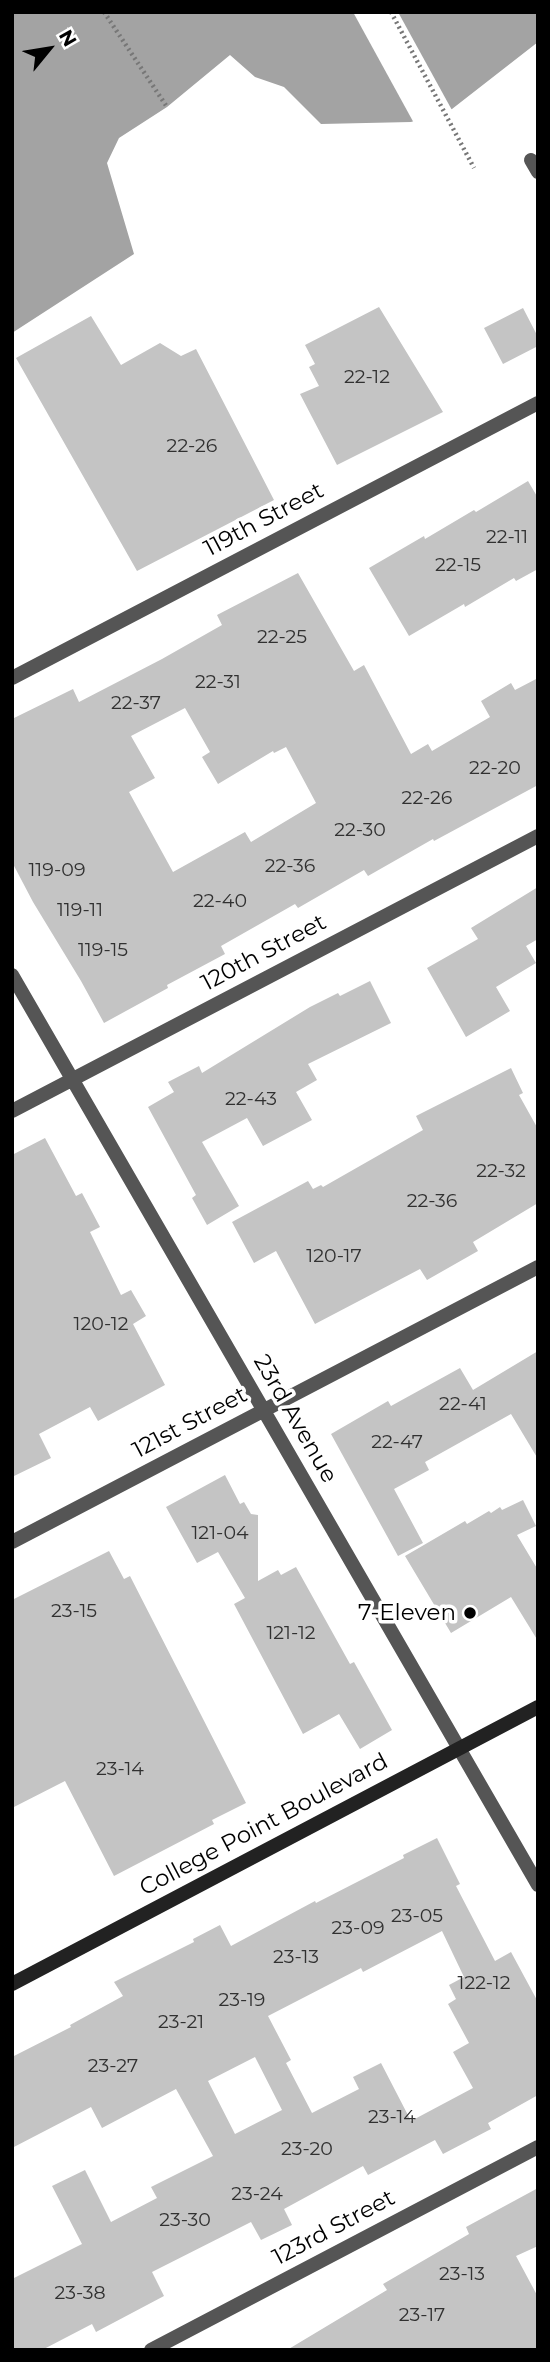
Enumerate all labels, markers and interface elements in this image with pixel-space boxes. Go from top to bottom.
north arrow [14,14,84,84]
text: N [54,26,81,51]
house number: 22-12 [344,366,390,388]
house number: 22-26 [167,435,217,457]
street label: 119th Street [200,477,328,563]
house number: 22-11 [486,526,528,548]
house number: 22-15 [435,554,481,576]
house number: 22-25 [257,626,307,648]
house number: 22-31 [195,671,241,693]
house number: 22-37 [111,692,161,714]
house number: 22-20 [469,757,521,779]
house number: 22-26 [402,787,452,809]
house number: 22-30 [334,819,386,841]
house number: 22-36 [265,855,315,877]
house number: 119-09 [29,859,85,881]
house number: 22-40 [193,890,247,912]
house number: 119-11 [57,899,103,921]
street label: 120th Street [197,909,331,997]
house number: 119-15 [78,939,128,961]
house number: 22-43 [225,1088,277,1110]
house number: 22-32 [476,1160,526,1182]
house number: 22-36 [407,1190,457,1212]
house number: 120-17 [306,1245,362,1267]
house number: 120-12 [74,1313,128,1335]
street label: 23rd Avenue [247,1350,343,1488]
street label: 121st Street [128,1381,252,1465]
house number: 22-41 [439,1393,487,1415]
house number: 22-47 [371,1431,423,1453]
house number: 121-04 [191,1522,249,1544]
place label: 7-Eleven [358,1599,456,1627]
house number: 23-15 [51,1600,97,1622]
marker: 7-Eleven [462,1605,478,1621]
house number: 121-12 [266,1622,316,1644]
street label: College Point Boulevard [135,1748,393,1902]
house number: 23-14 [96,1758,144,1780]
house number: 23-05 [391,1905,443,1927]
house number: 23-09 [331,1917,385,1939]
house number: 23-13 [273,1946,319,1968]
house number: 122-12 [458,1972,510,1994]
house number: 23-19 [219,1989,265,2011]
house number: 23-21 [158,2011,204,2033]
house number: 23-27 [88,2055,138,2077]
house number: 23-14 [368,2106,416,2128]
house number: 23-20 [281,2138,333,2160]
house number: 23-24 [231,2183,283,2205]
street label: 123rd Street [268,2184,400,2272]
house number: 23-30 [159,2209,211,2231]
house number: 23-13 [439,2263,485,2285]
house number: 23-38 [54,2282,106,2304]
house number: 23-17 [399,2304,445,2326]

